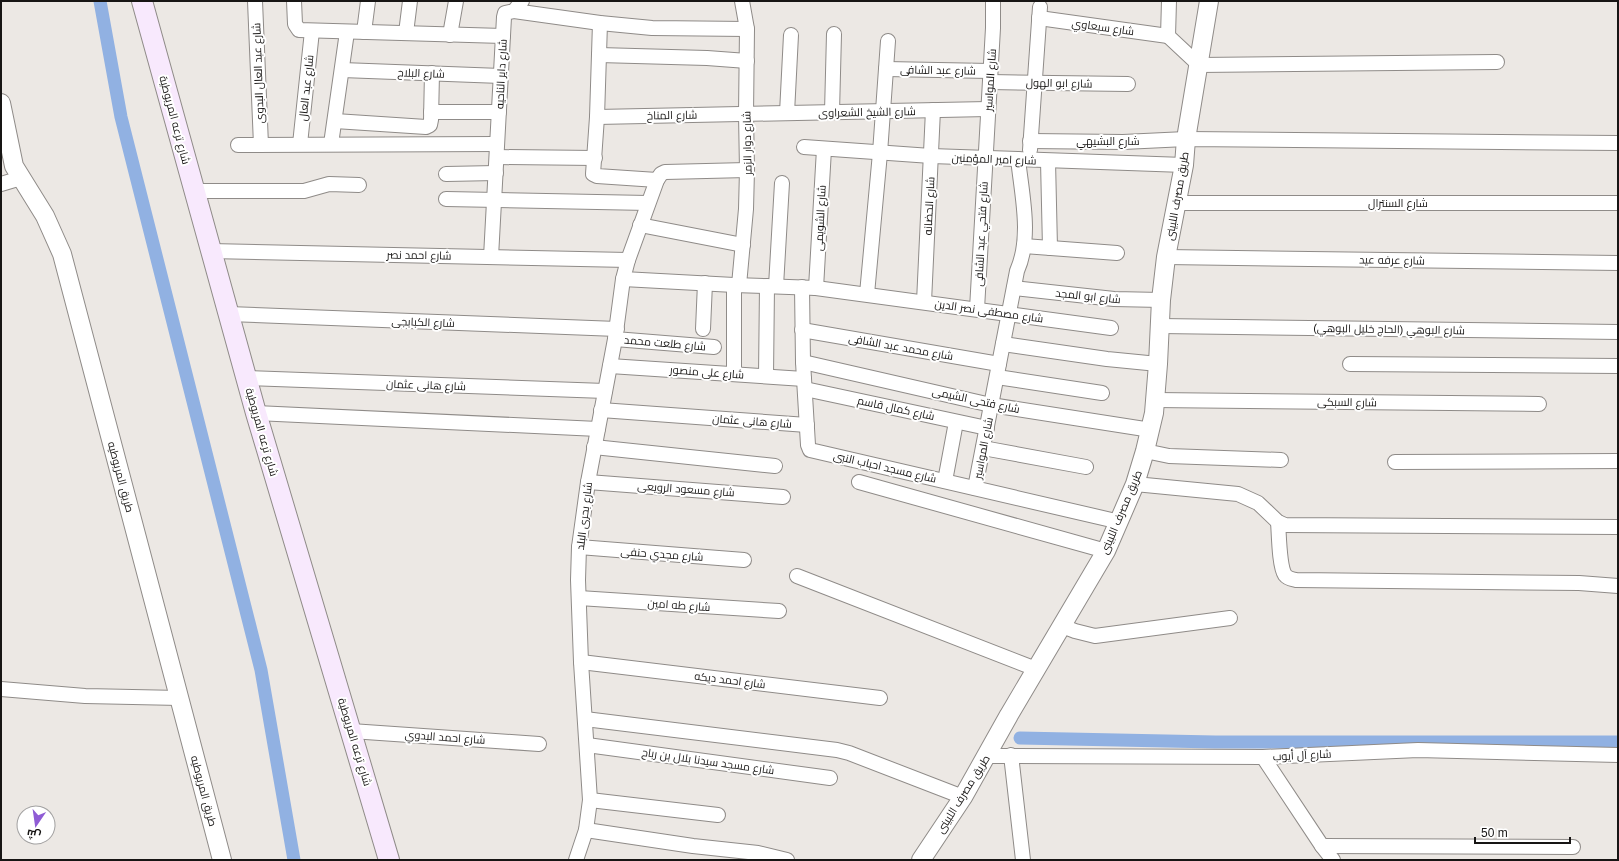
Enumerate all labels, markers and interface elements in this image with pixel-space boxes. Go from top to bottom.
street label: شارع سبعاوي [1071,17,1135,40]
street label: شارع عبد العال البدوى [250,22,268,123]
street label: شارع داير الناحيه [493,39,511,109]
street label: شارع المواسير [982,48,1000,113]
street label: شارع عبد العال [297,54,317,122]
street label: شارع عبد الشافى [900,63,976,79]
street label: شارع البلاح [397,66,445,82]
street label: شارع ترعه المريوطية [155,74,193,166]
street label: شارع ابو الهول [1026,76,1092,92]
street label: شارع الشيخ الشعراوى [818,105,916,121]
street label: شارع المناخ [647,109,697,123]
street label: شارع دوار الزمر [740,111,756,176]
street label: شارع البشيهي [1076,135,1140,150]
street label: طريق مصرف اللبينى [1163,151,1192,242]
street label: شارع امير المؤمنين [951,152,1037,168]
street label: شارع الحضانه [921,176,939,236]
street label: شارع فتحي عبد الشافى [972,181,993,287]
street label: شارع الشويمى [812,185,830,252]
street label: شارع السنترال [1368,197,1428,211]
street label: شارع احمد نصر [385,248,452,264]
street label: شارع عرفه عيد [1359,253,1425,269]
street label: شارع ابو المجد [1055,287,1121,307]
street label: شارع مصطفى نصر الدين [934,297,1044,327]
street label: شارع الكبابجى [391,315,455,331]
street label: شارع البوهي (الحاج خليل البوهي) [1313,322,1465,339]
street label: شارع محمد عبد الشافى [847,332,954,364]
street label: شارع طلعت محمد [623,333,706,355]
street label: شارع على منصور [668,363,745,383]
street label: شارع هانى عثمان [386,378,466,394]
street label: شارع فتحى الشيمى [931,385,1021,417]
street label: شارع ترعه المريوطية [242,387,280,478]
street label: شارع كمال قاسم [856,394,936,424]
street label: شارع السبكى [1317,395,1377,411]
street label: شارع هانى عثمان [712,412,792,432]
street label: شارع المواسير [971,416,997,481]
street label: طريق المريوطيه [105,440,136,514]
street label: شارع مسجد احباب النبى [832,449,938,487]
street label: طريق مصرف اللبينى [1098,468,1145,556]
street label: شارع مسعود الرويعى [637,480,735,500]
street label: شارع بحرى البلد [574,481,596,551]
street label: شارع مجدي حنفى [620,545,704,566]
street label: شارع طه امين [647,597,711,615]
street label: شارع احمد ديكه [693,670,766,692]
street label: شارع ترعه المريوطية [334,697,374,788]
street label: شارع احمد البدوي [404,728,486,749]
street label: شارع مسجد سيدنا بلال بن رباح [641,746,775,778]
street label: شارع آل أيوب [1272,746,1332,765]
street label: طريق مصرف اللبينى [934,753,993,836]
street label: طريق المريوطيه [188,754,219,828]
north arrow [16,805,56,845]
scale bar [1475,819,1570,845]
text: ش [26,826,42,842]
text: 50 m [1481,826,1508,840]

